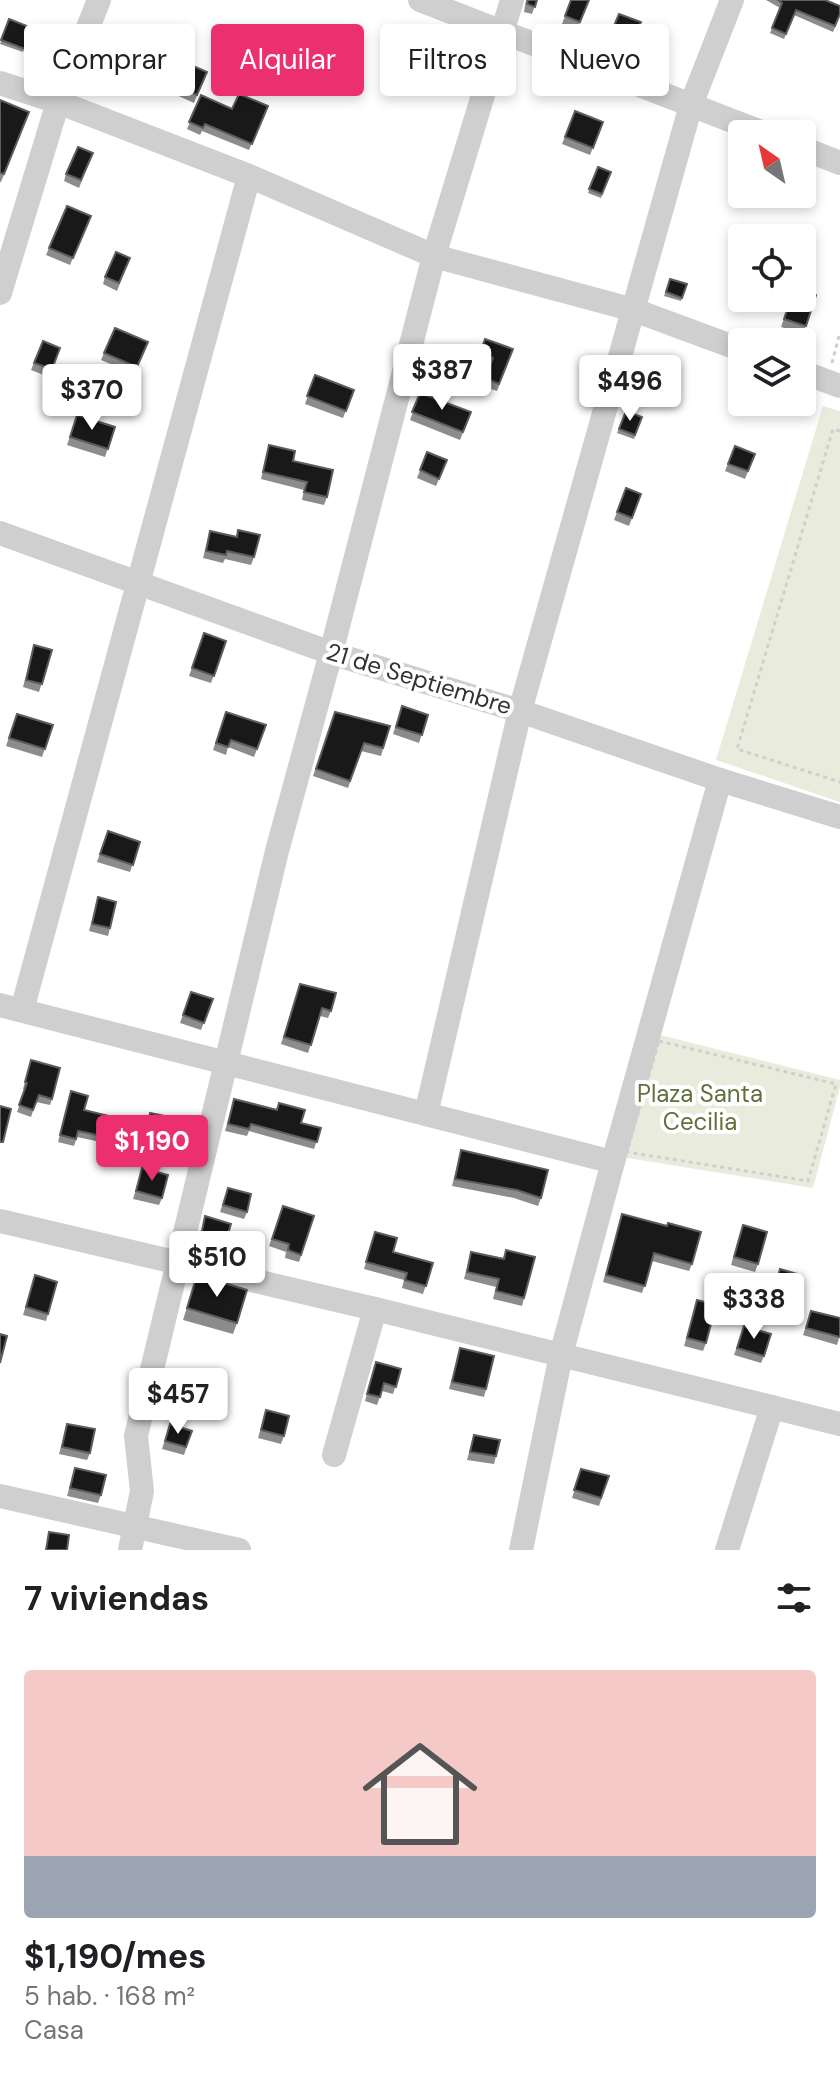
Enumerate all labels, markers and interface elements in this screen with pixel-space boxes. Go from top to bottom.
chip: Comprar [24,24,195,96]
chip: Alquilar [211,24,364,96]
chip: Filtros [380,24,516,96]
chip: Nuevo [532,24,669,96]
north arrow [728,120,816,208]
map controls [728,120,816,416]
button: locate [728,224,816,312]
button: layers [728,328,816,416]
pin: $387 [395,344,489,412]
text: $387 [411,353,473,387]
pin: $496 [583,355,677,423]
pin: $370 [45,364,139,432]
text: $496 [597,364,663,398]
text: $370 [60,373,124,407]
street label: 21 de Septiembre [323,636,516,721]
park label: Plaza Santa Cecilia [637,1078,763,1137]
pin: $1,190 [87,1115,217,1183]
text: $1,190 [114,1124,190,1158]
pin: $510 [170,1231,264,1299]
text: $510 [187,1240,247,1274]
pin: $338 [707,1273,801,1341]
text: $338 [722,1282,786,1316]
pin: $457 [131,1368,225,1436]
text: $457 [147,1377,209,1411]
text: 7 viviendas [24,1576,209,1621]
icon: filters [772,1576,816,1620]
icon: home [348,1722,492,1866]
text: $1,190/mes [24,1934,206,1979]
text: 5 hab. · 168 m² [24,1979,195,2013]
text: Casa [24,2013,84,2047]

